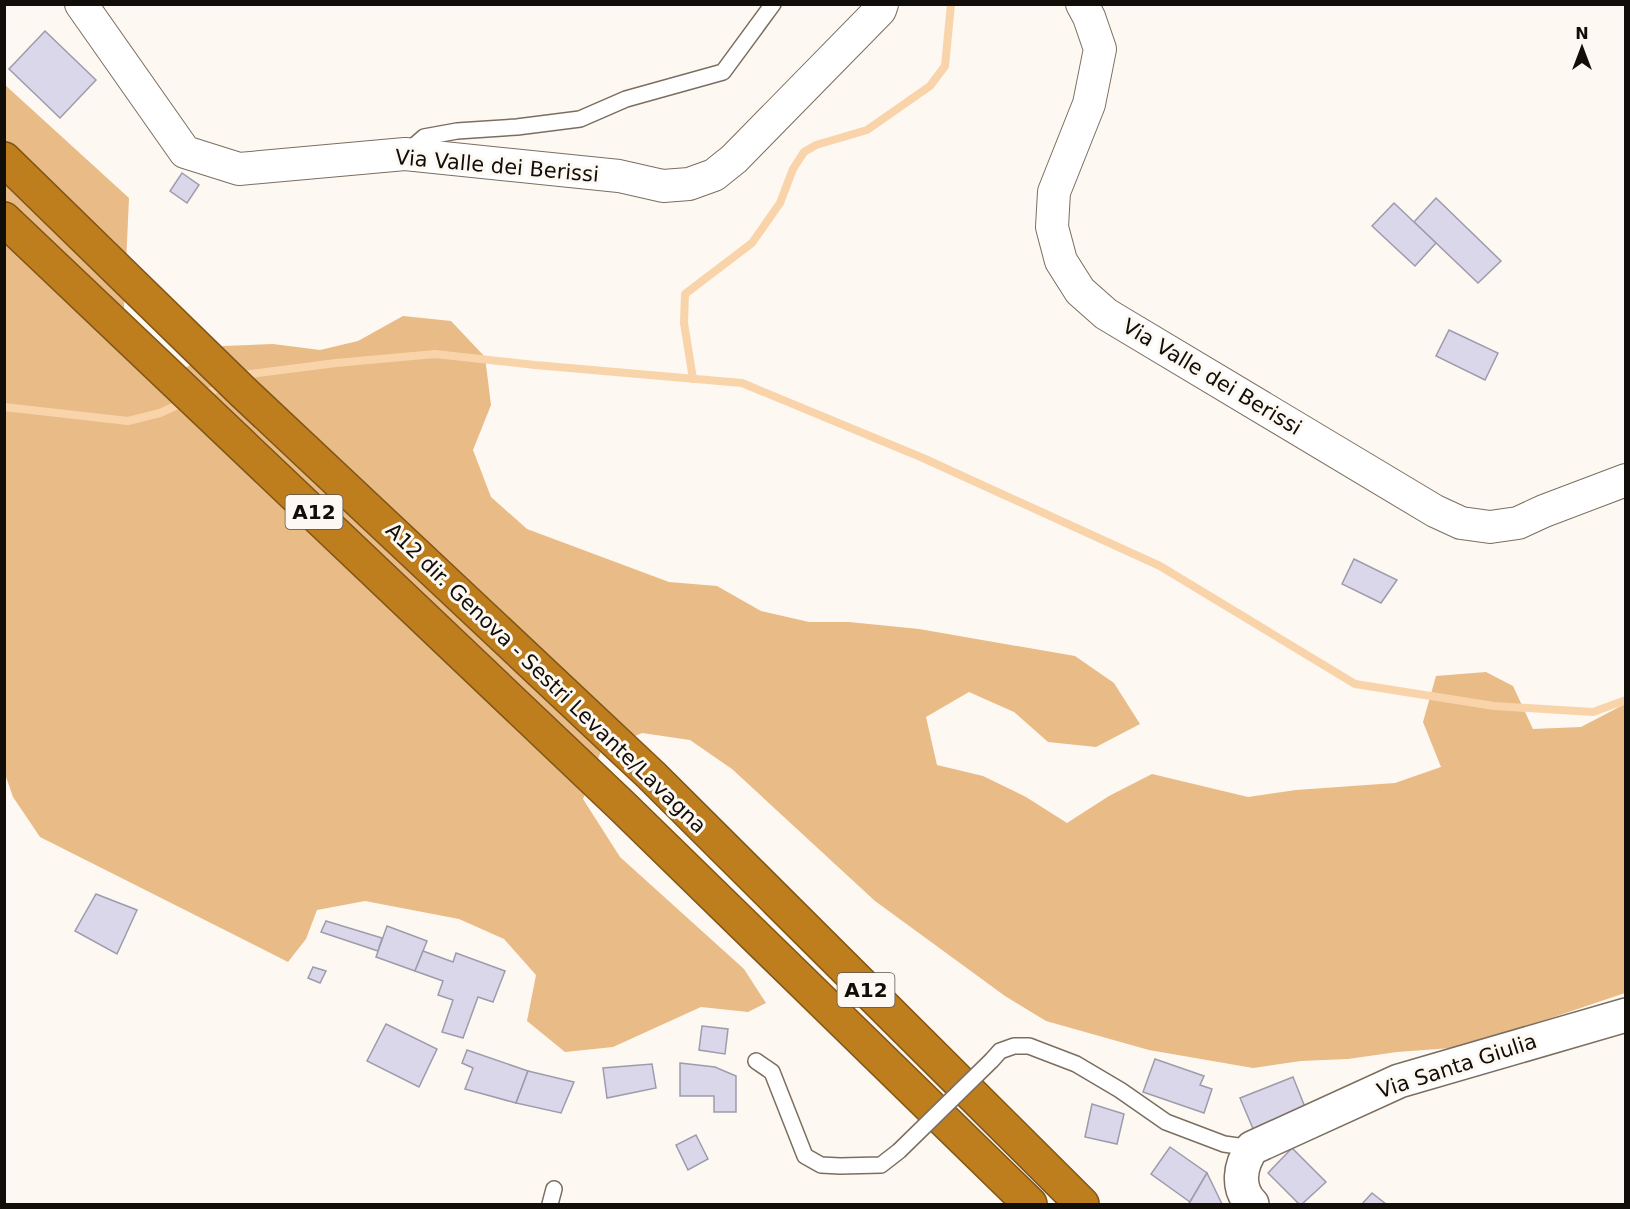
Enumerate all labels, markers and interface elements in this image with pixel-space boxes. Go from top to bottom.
north arrow [1552,18,1612,78]
text: N [1575,24,1589,43]
street label: Via Valle dei Berissi [394,145,600,187]
street label: Via Valle dei Berissi [1118,314,1306,440]
road number: A12 [286,495,342,529]
street label: A12 dir. Genova - Sestri Levante/Lavagna [381,518,711,838]
road number: A12 [838,973,894,1007]
street label: Via Santa Giulia [1374,1029,1540,1103]

